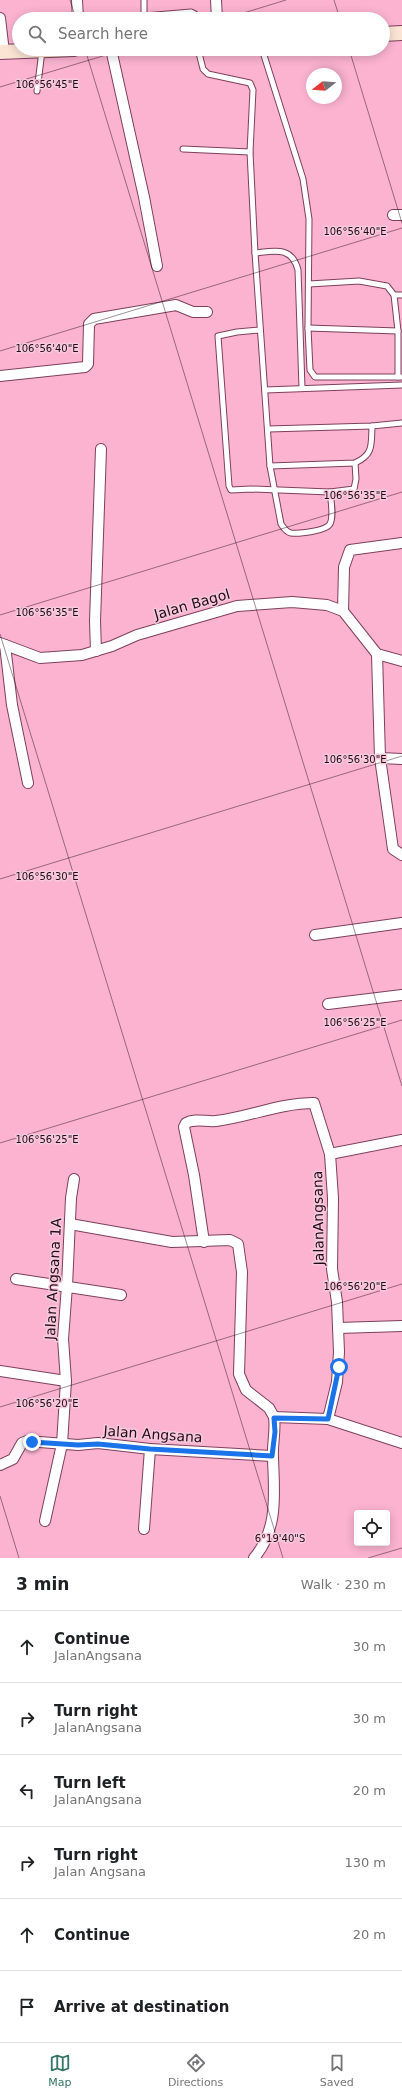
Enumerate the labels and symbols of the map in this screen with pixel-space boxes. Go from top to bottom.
north arrow [306,68,342,104]
text: 106°56'45"E [15,79,79,90]
text: 106°56'40"E [323,226,387,237]
text: 106°56'40"E [15,343,79,354]
text: 106°56'35"E [323,490,387,501]
street label: Jalan Bagol [151,586,232,623]
text: 106°56'35"E [15,607,79,618]
text: 106°56'30"E [323,754,387,765]
text: 106°56'30"E [15,871,79,882]
text: 106°56'25"E [323,1017,387,1028]
text: 106°56'25"E [15,1134,79,1145]
street label: JalanAngsana [309,1171,327,1266]
street label: Jalan Angsana 1A [42,1217,64,1341]
text: 106°56'20"E [323,1281,387,1292]
route start [330,1358,348,1376]
text: 106°56'20"E [15,1398,79,1409]
street label: Jalan Angsana [102,1422,203,1445]
route end [23,1433,41,1451]
text: 6°19'40"S [255,1533,305,1544]

